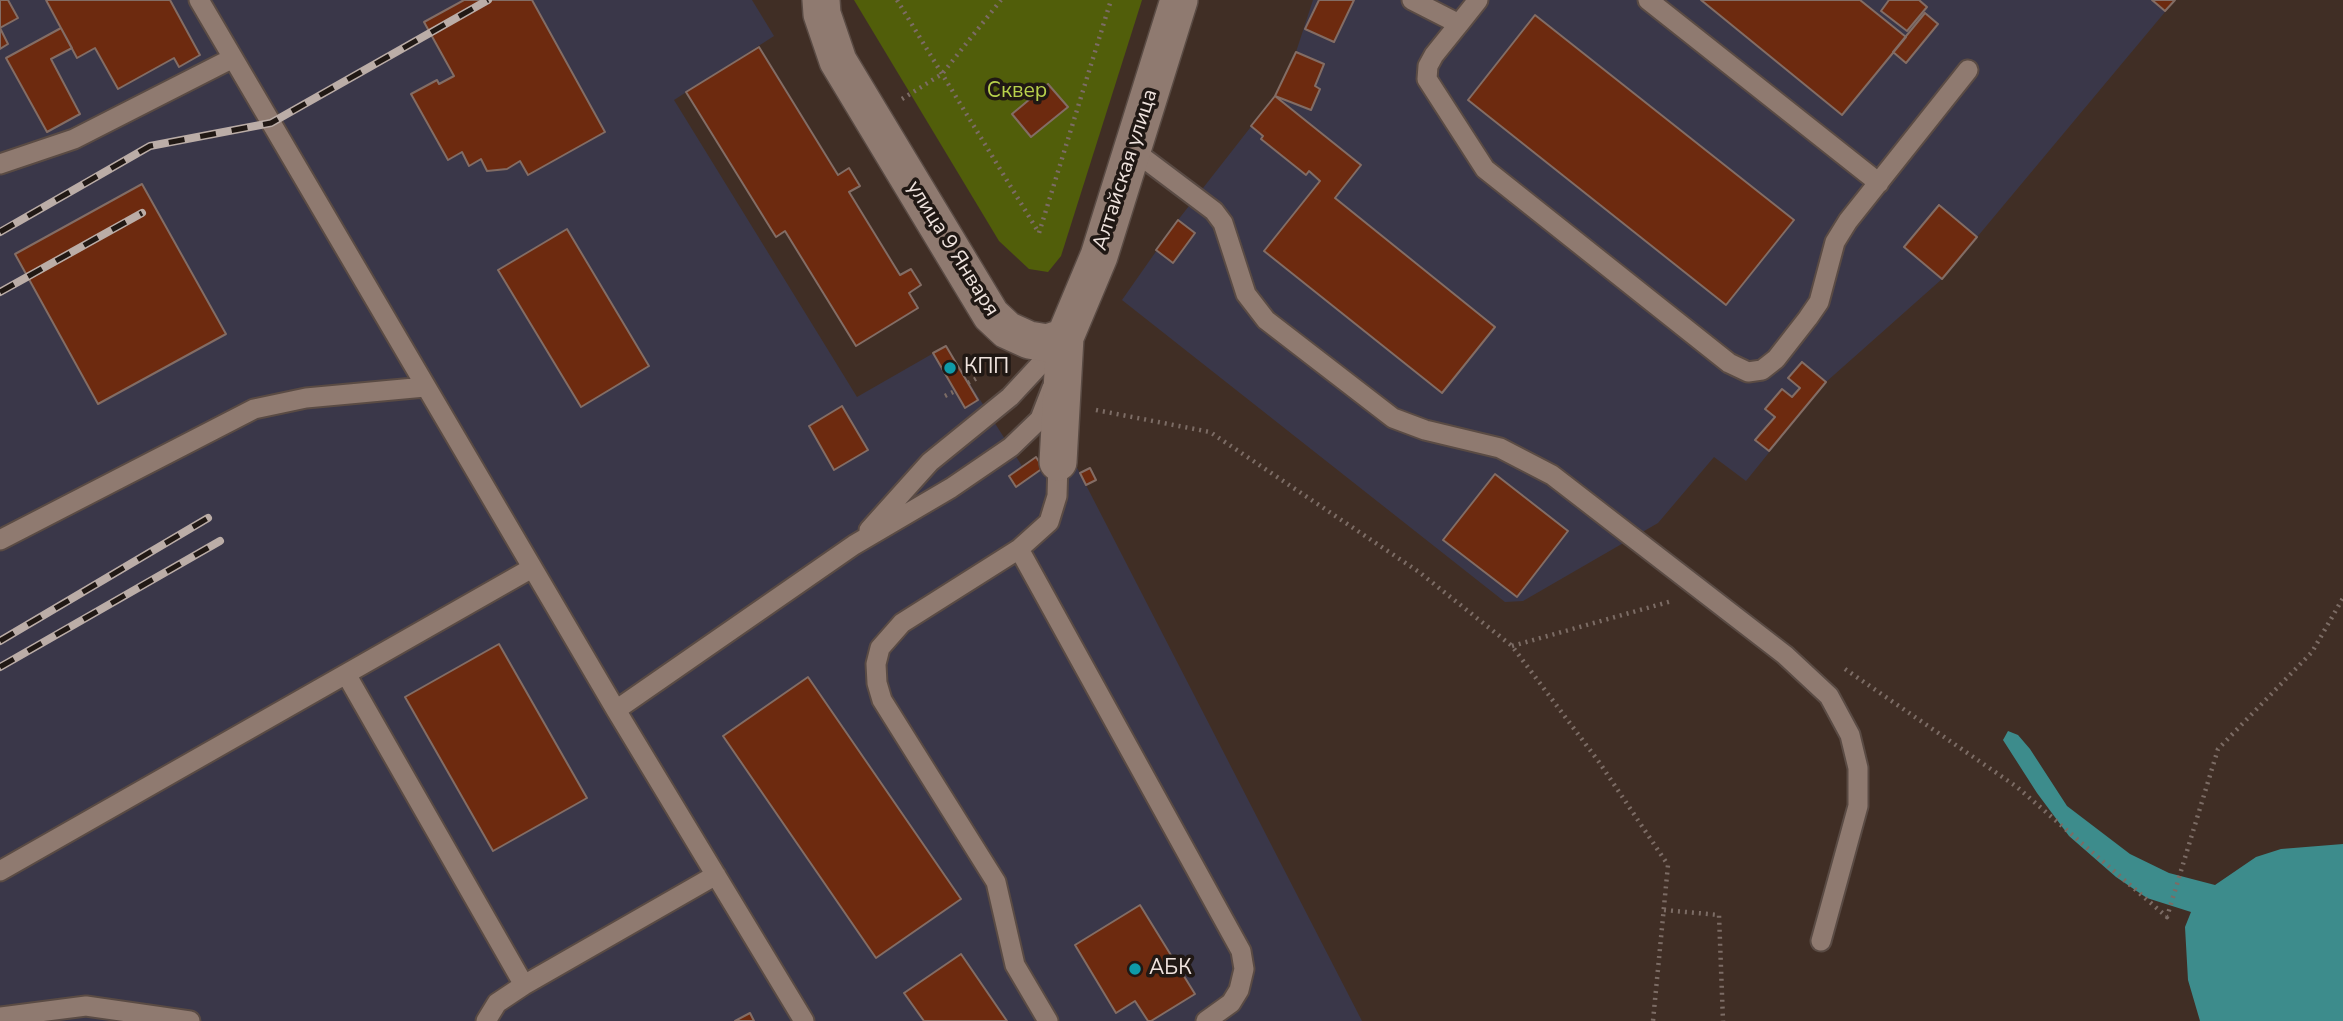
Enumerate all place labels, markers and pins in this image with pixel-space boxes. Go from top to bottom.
place label: КПП [964,355,1009,381]
marker: КПП [942,360,958,376]
place label: АБК [1149,956,1192,982]
marker: АБК [1127,961,1143,977]

